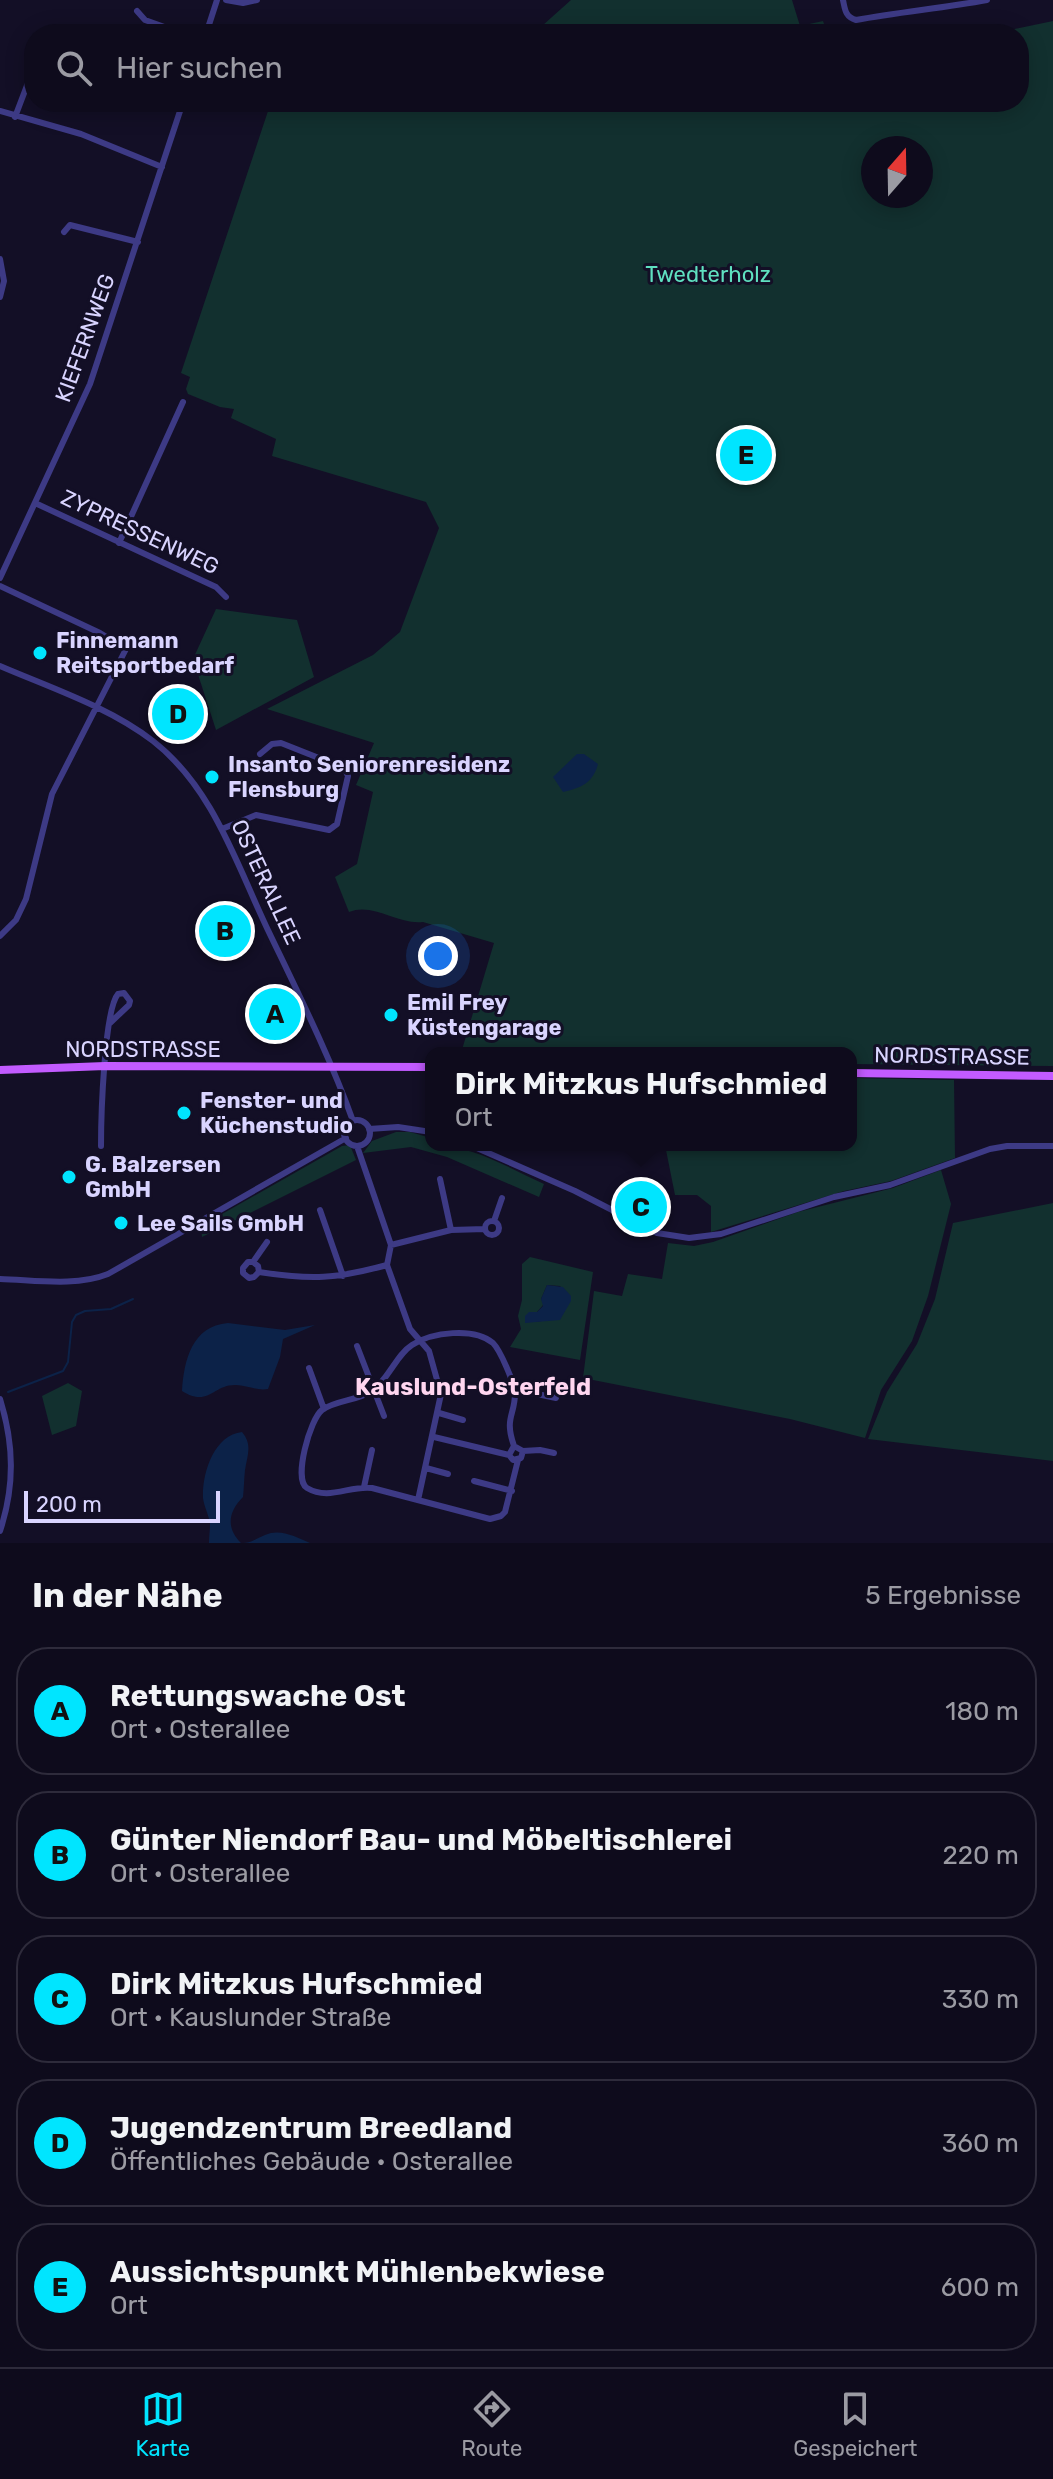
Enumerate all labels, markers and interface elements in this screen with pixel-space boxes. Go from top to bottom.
search box [24,24,1029,112]
icon: search [52,46,96,90]
text: Hier suchen [116,50,283,86]
north arrow [861,136,933,208]
park label: Twedterholz [645,261,771,288]
street label: KIEFERNWEG [49,270,121,406]
pin: E [720,425,772,485]
street label: ZYPRESSENWEG [57,484,223,580]
place label: Finnemann Reitsportbedarf [56,627,234,679]
marker: Finnemann Reitsportbedarf [31,644,49,662]
pin: D [152,684,204,744]
place label: Insanto Seniorenresidenz Flensburg [228,751,510,803]
marker: Insanto Seniorenresidenz Flensburg [203,768,221,786]
street label: OSTERALLEE [225,815,307,949]
pin: B [199,901,251,961]
your location [418,936,458,976]
pin: A [249,984,301,1044]
place label: Emil Frey Küstengarage [407,989,562,1041]
marker: Emil Frey Küstengarage [382,1006,400,1024]
street label: NORDSTRASSE [65,1036,221,1063]
street label: NORDSTRASSE [874,1041,1030,1071]
popup [425,1047,857,1151]
text: Dirk Mitzkus Hufschmied [455,1066,827,1102]
place label: Fenster- und Küchenstudio [200,1087,353,1139]
text: Ort [455,1102,492,1133]
marker: Fenster- und Küchenstudio [175,1104,193,1122]
place label: G. Balzersen GmbH [85,1151,221,1203]
marker: G. Balzersen GmbH [60,1168,78,1186]
pin: C [615,1177,667,1237]
place label: Lee Sails GmbH [137,1210,304,1237]
marker: Lee Sails GmbH [112,1214,130,1232]
district label: Kauslund-Osterfeld [355,1373,591,1401]
scale bar [24,1487,220,1523]
text: 200 m [36,1491,102,1518]
text: In der Nähe [32,1575,223,1616]
text: 5 Ergebnisse [865,1580,1021,1611]
text: Rettungswache Ost [110,1678,406,1714]
text: A [51,1696,69,1727]
text: 180 m [945,1696,1019,1727]
text: Ort · Osterallee [110,1714,290,1745]
text: Günter Niendorf Bau- und Möbeltischlerei [110,1822,732,1858]
text: B [51,1840,69,1871]
text: 220 m [942,1840,1019,1871]
text: Ort · Osterallee [110,1858,290,1889]
text: Dirk Mitzkus Hufschmied [110,1966,483,2002]
text: C [51,1984,69,2015]
text: 330 m [942,1984,1019,2015]
text: Ort · Kauslunder Straße [110,2002,391,2033]
text: Jugendzentrum Breedland [110,2110,512,2146]
text: D [51,2128,69,2159]
text: 360 m [942,2128,1019,2159]
text: Öffentliches Gebäude · Osterallee [110,2146,513,2177]
text: Aussichtspunkt Mühlenbekwiese [110,2254,605,2290]
text: E [52,2272,68,2303]
text: 600 m [941,2272,1019,2303]
text: Ort [110,2290,148,2321]
tab: Karte [136,2387,190,2462]
tab: Route [461,2387,522,2462]
tab: Gespeichert [793,2387,917,2462]

